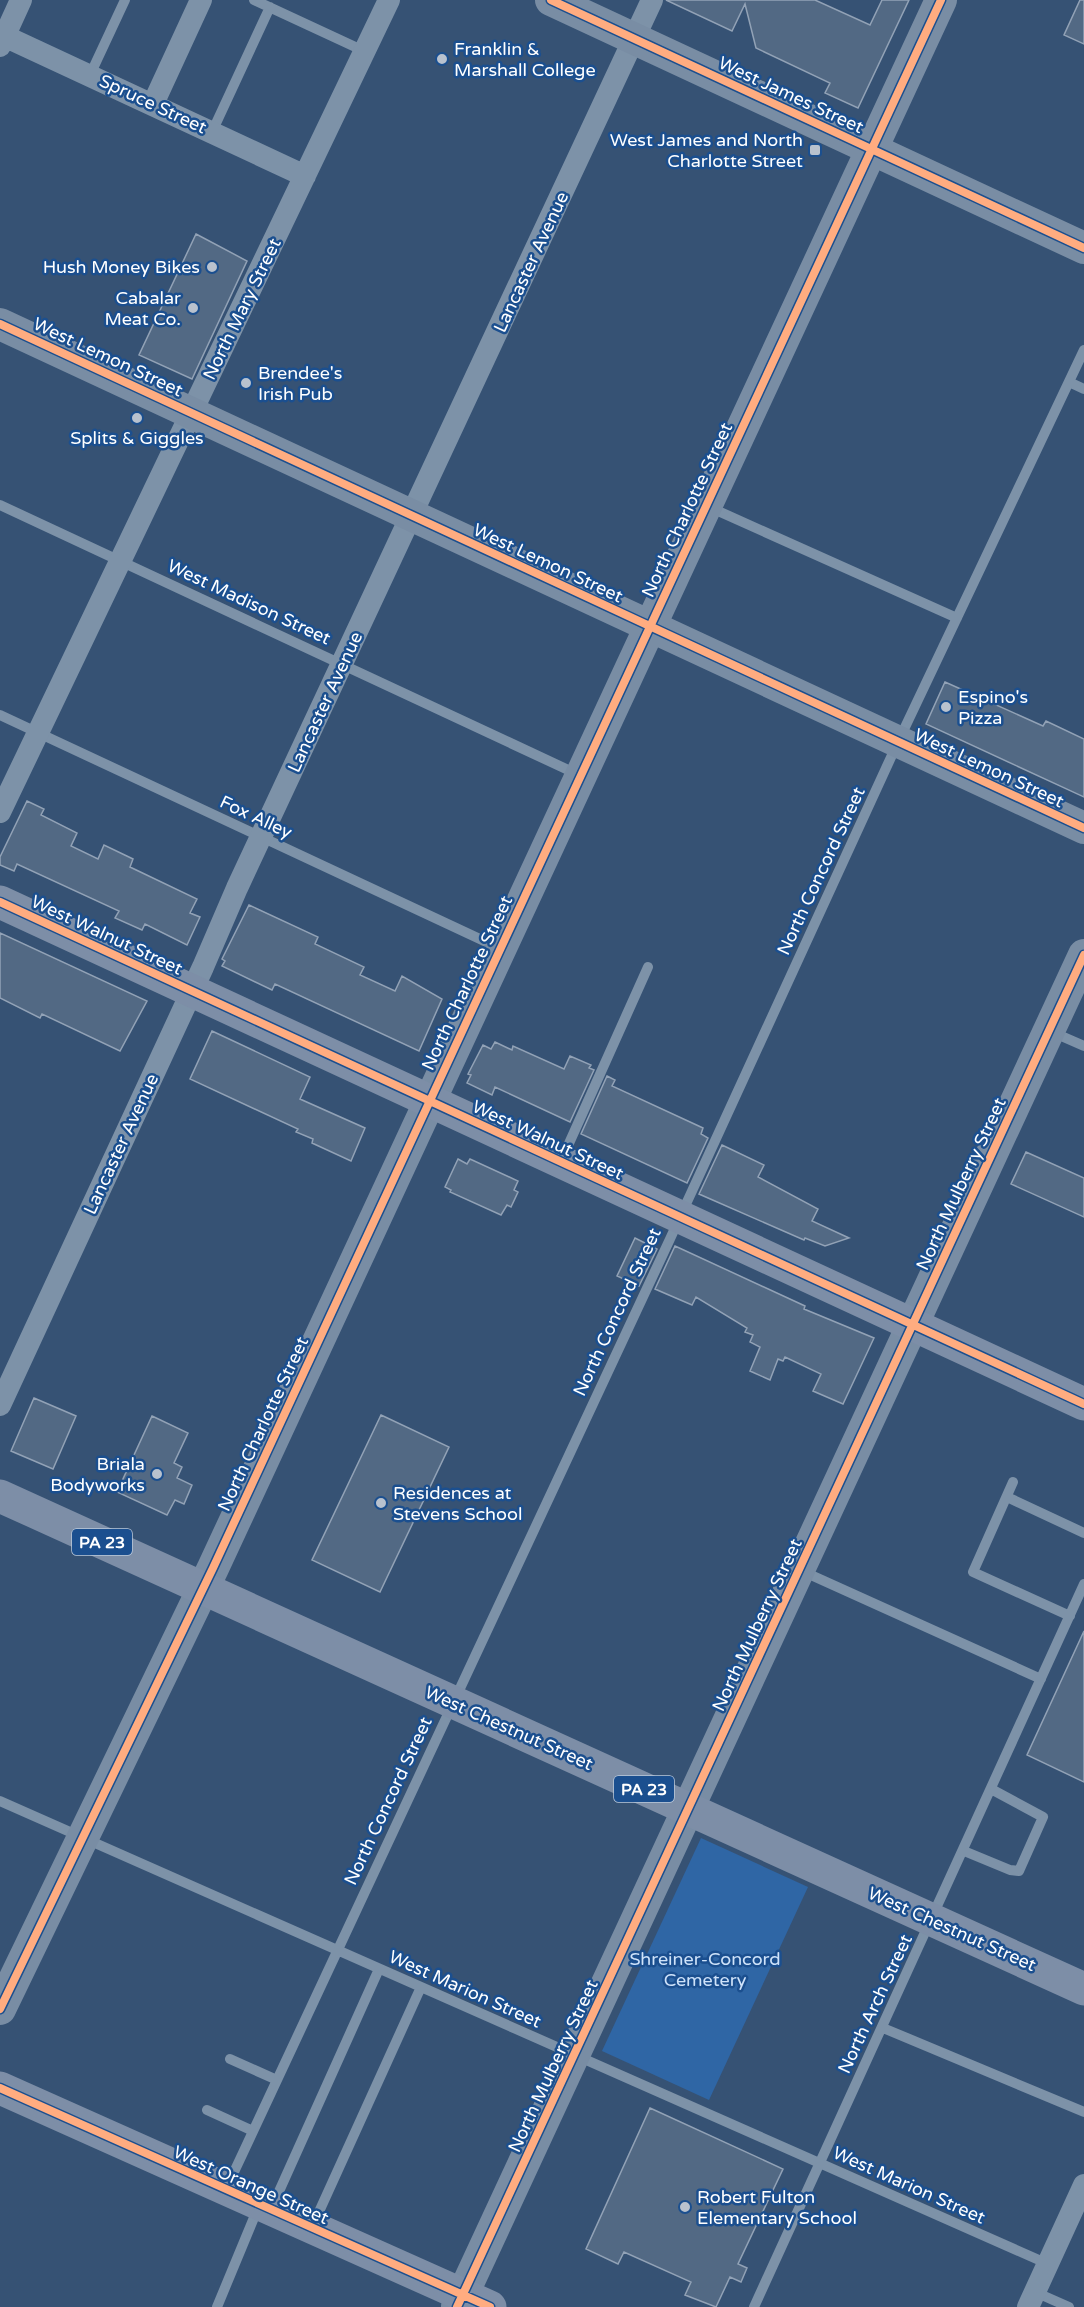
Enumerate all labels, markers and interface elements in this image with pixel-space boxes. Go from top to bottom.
place label: Franklin & Marshall College [454,38,596,81]
marker: Franklin & Marshall College [435,52,449,66]
street label: West James Street [715,52,867,138]
street label: Spruce Street [96,70,210,139]
place label: West James and North Charlotte Street [610,129,803,172]
marker: West James and North Charlotte Street [808,143,822,157]
street label: Lancaster Avenue [489,188,573,336]
street label: North Mary Street [198,235,286,383]
place label: Hush Money Bikes [43,256,200,278]
marker: Hush Money Bikes [205,260,219,274]
place label: Cabalar Meat Co. [105,287,181,330]
marker: Cabalar Meat Co. [186,301,200,315]
street label: West Lemon Street [30,313,187,401]
place label: Brendee's Irish Pub [258,362,343,405]
marker: Brendee's Irish Pub [239,376,253,390]
marker: Splits & Giggles [130,411,144,425]
street label: North Charlotte Street [637,419,737,601]
place label: Splits & Giggles [70,427,204,449]
street label: West Lemon Street [470,519,627,607]
street label: West Madison Street [164,554,334,650]
street label: Lancaster Avenue [283,628,367,776]
place label: Espino's Pizza [958,686,1028,729]
marker: Espino's Pizza [939,700,953,714]
street label: West Lemon Street [911,724,1068,812]
street label: North Concord Street [772,783,870,959]
street label: Fox Alley [216,791,296,843]
street label: West Walnut Street [28,890,186,980]
street label: North Charlotte Street [417,892,517,1074]
street label: Lancaster Avenue [79,1070,163,1218]
street label: North Mulberry Street [911,1094,1011,1274]
street label: West Walnut Street [469,1095,627,1185]
street label: North Concord Street [568,1224,666,1400]
street label: North Charlotte Street [213,1333,313,1515]
place label: Briala Bodyworks [50,1453,145,1496]
marker: Briala Bodyworks [150,1467,164,1481]
place label: Residences at Stevens School [393,1482,522,1525]
marker: Residences at Stevens School [374,1496,388,1510]
road number: PA 23 [72,1529,132,1555]
street label: North Mulberry Street [707,1535,807,1715]
street label: West Chestnut Street [422,1681,597,1775]
street label: North Concord Street [339,1713,437,1889]
road number: PA 23 [614,1776,674,1802]
street label: West Chestnut Street [865,1882,1040,1976]
street label: North Arch Street [833,1931,917,2077]
street label: West Marion Street [385,1945,545,2033]
park label: Shreiner-Concord Cemetery [629,1948,781,1991]
street label: North Mulberry Street [503,1976,603,2156]
street label: West Orange Street [170,2141,332,2229]
street label: West Marion Street [829,2141,989,2229]
place label: Robert Fulton Elementary School [697,2186,857,2229]
marker: Robert Fulton Elementary School [678,2200,692,2214]

